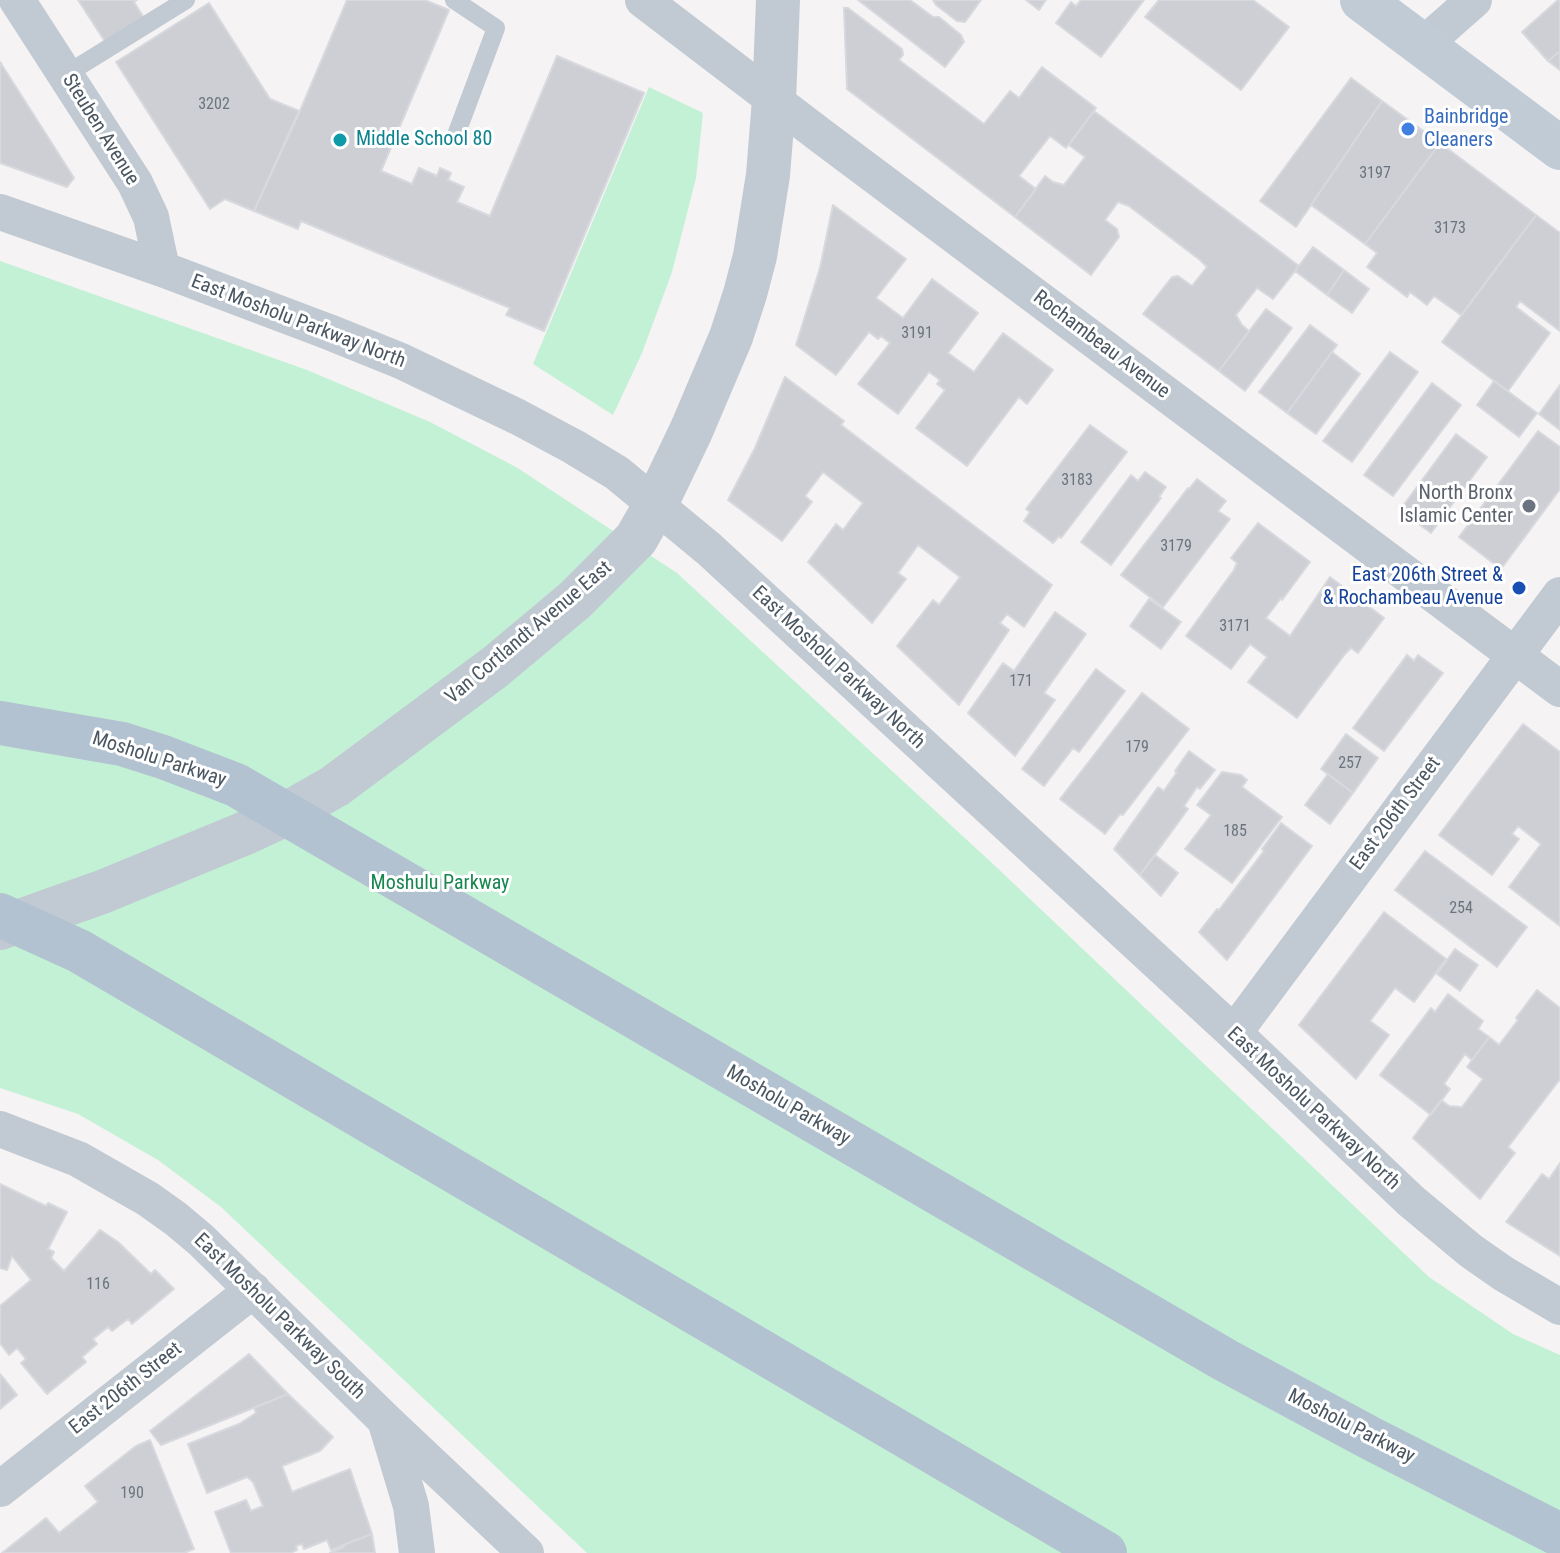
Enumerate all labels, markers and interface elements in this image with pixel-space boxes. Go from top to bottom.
street label: Steuben Avenue [56,70,144,190]
house number: 3202 [198,95,230,115]
place label: Bainbridge Cleaners [1424,106,1508,153]
marker: Bainbridge Cleaners [1399,120,1417,138]
place label: Middle School 80 [356,128,492,152]
marker: Middle School 80 [331,131,349,149]
house number: 3197 [1359,164,1391,184]
house number: 3173 [1434,219,1466,239]
street label: East Mosholu Parkway North [187,270,409,374]
street label: Rochambeau Avenue [1028,286,1174,404]
house number: 3191 [901,324,933,344]
house number: 3183 [1061,471,1093,491]
place label: North Bronx Islamic Center [1399,482,1513,529]
marker: North Bronx Islamic Center [1520,497,1538,515]
house number: 3179 [1160,537,1192,557]
street label: Van Cortlandt Avenue East [441,556,617,710]
place label: East 206th Street & & Rochambeau Avenue [1323,564,1503,611]
marker: East 206th Street & & Rochambeau Avenue [1510,579,1528,597]
street label: East Mosholu Parkway North [747,582,929,754]
house number: 3171 [1219,617,1251,637]
house number: 171 [1009,672,1033,692]
street label: Mosholu Parkway [89,727,229,793]
house number: 179 [1125,738,1149,758]
street label: East 206th Street [1346,753,1446,875]
house number: 257 [1338,754,1362,774]
house number: 185 [1223,822,1247,842]
park label: Moshulu Parkway [371,872,509,896]
house number: 254 [1449,899,1473,919]
street label: East Mosholu Parkway North [1222,1023,1404,1195]
street label: Mosholu Parkway [722,1061,854,1151]
street label: East Mosholu Parkway South [188,1229,370,1405]
house number: 116 [86,1275,110,1295]
street label: East 206th Street [65,1338,187,1440]
street label: Mosholu Parkway [1284,1385,1418,1469]
house number: 190 [120,1484,144,1504]

